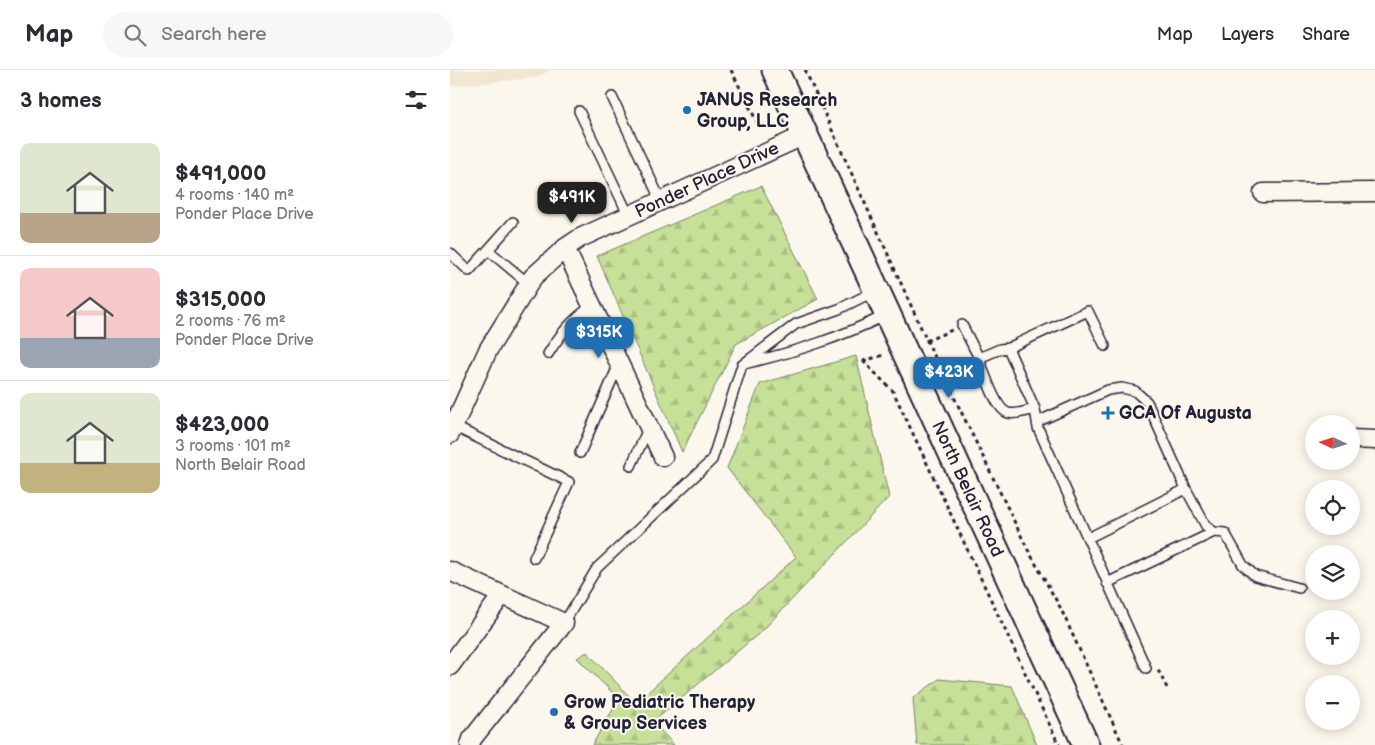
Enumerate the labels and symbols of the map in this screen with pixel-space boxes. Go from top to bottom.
place label: JANUS Research Group, LLC [697,90,837,132]
marker: JANUS Research Group, LLC [681,104,693,116]
street label: Ponder Place Drive [632,137,782,223]
pin: $491K [537,182,607,224]
pin: $315K [564,316,634,359]
pin: $423K [914,356,984,399]
place label: GCA Of Augusta [1119,403,1252,424]
marker: GCA Of Augusta [1101,406,1115,420]
north arrow [1305,415,1360,470]
street label: North Belair Road [928,417,1008,560]
place label: Grow Pediatric Therapy & Group Services [564,692,756,734]
marker: Grow Pediatric Therapy & Group Services [548,706,560,718]

